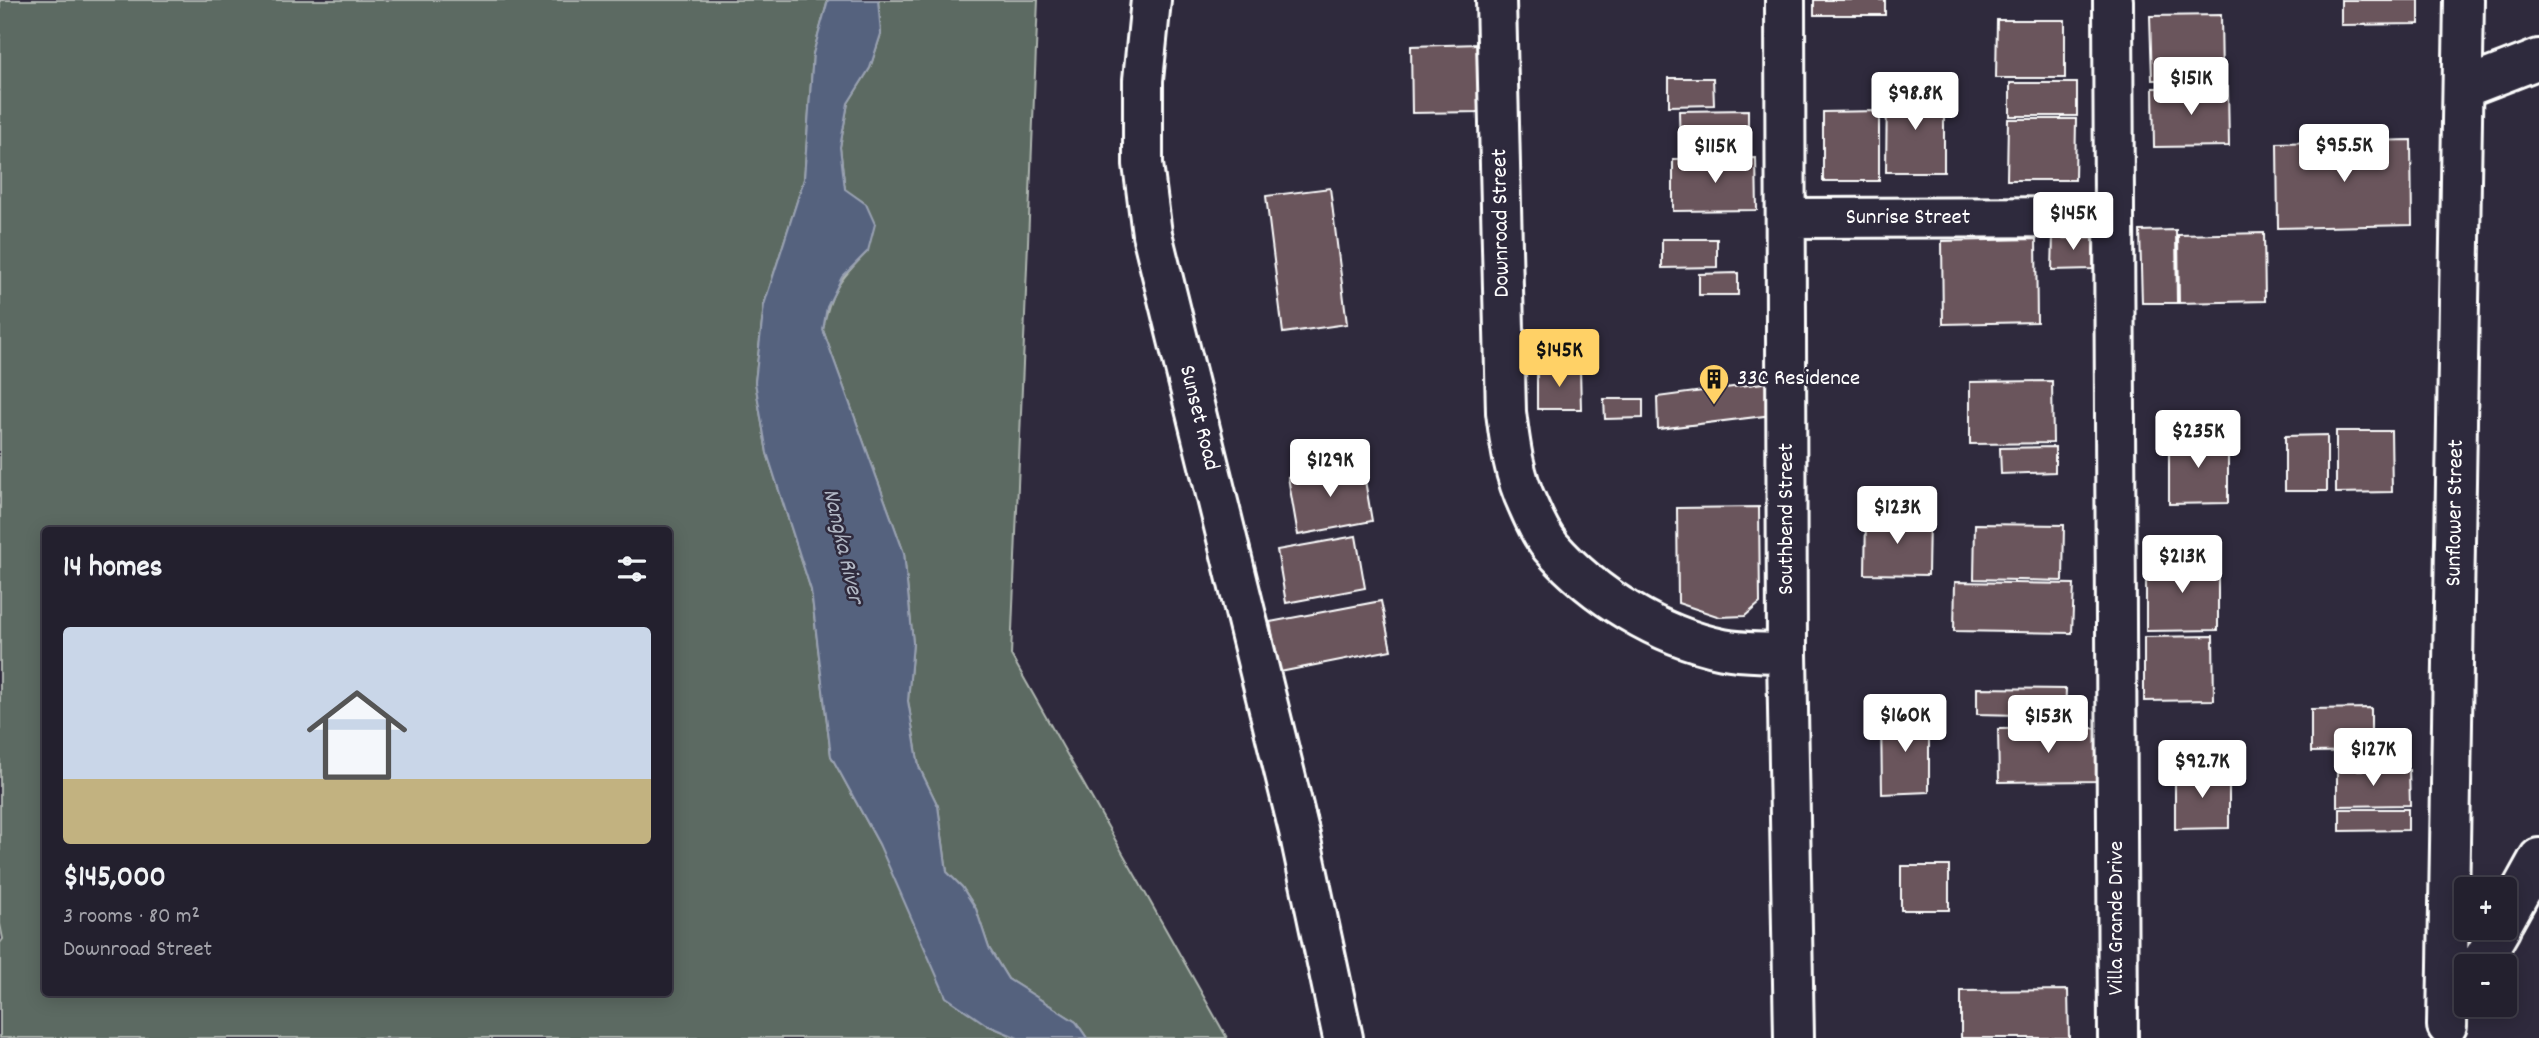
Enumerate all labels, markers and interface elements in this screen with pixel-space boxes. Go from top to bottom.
pin: $151K [2142,58,2240,117]
text: $151K [2169,63,2213,96]
pin: $98.8K [1858,72,1972,132]
text: $98.8K [1887,78,1943,111]
pin: $95.5K [2287,124,2401,184]
pin: $115K [1666,125,1764,185]
text: $95.5K [2315,130,2373,163]
text: $115K [1693,131,1737,164]
street label: Downroad Street [1484,148,1520,298]
pin: $145K [2024,192,2122,252]
text: $145K [2049,198,2097,231]
street label: Sunrise Street [1846,202,1970,235]
pin: $145K [1510,330,1608,389]
text: $145K [1535,335,1583,368]
street label: Sunset Road [1169,362,1227,474]
building icon: 33C Residence [1697,362,1731,406]
place label: 33C Residence [1737,363,1860,396]
pin: $235K [2149,410,2247,470]
text: $235K [2171,416,2225,449]
street label: Sunflower Street [2438,439,2474,587]
pin: $129K [1281,440,1379,499]
street label: Southbend Street [1771,443,1804,595]
text: $129K [1306,445,1354,478]
water label: Nangka River [812,485,872,610]
pin: $123K [1848,486,1946,546]
text: $123K [1873,492,1921,525]
pin: $213K [2133,536,2231,595]
text: $213K [2158,541,2206,574]
text: 14 homes [63,548,162,591]
icon: filters [613,550,651,588]
icon: home [294,672,420,798]
pin: $160K [1856,694,1954,754]
pin: $153K [1999,696,2097,755]
text: $160K [1879,700,1931,733]
text: $153K [2024,701,2072,734]
pin: $127K [2324,728,2422,788]
text: $127K [2350,734,2396,767]
pin: $92.7K [2145,740,2259,800]
text: $92.7K [2174,746,2230,779]
street label: Villa Grande Drive [2101,841,2134,995]
text: $145,000 [63,858,166,901]
map controls [2454,877,2517,1017]
button: + [2454,877,2517,940]
text: 3 rooms · 80 m² [63,901,200,934]
text: Downroad Street [63,934,212,967]
button: − [2454,954,2517,1017]

